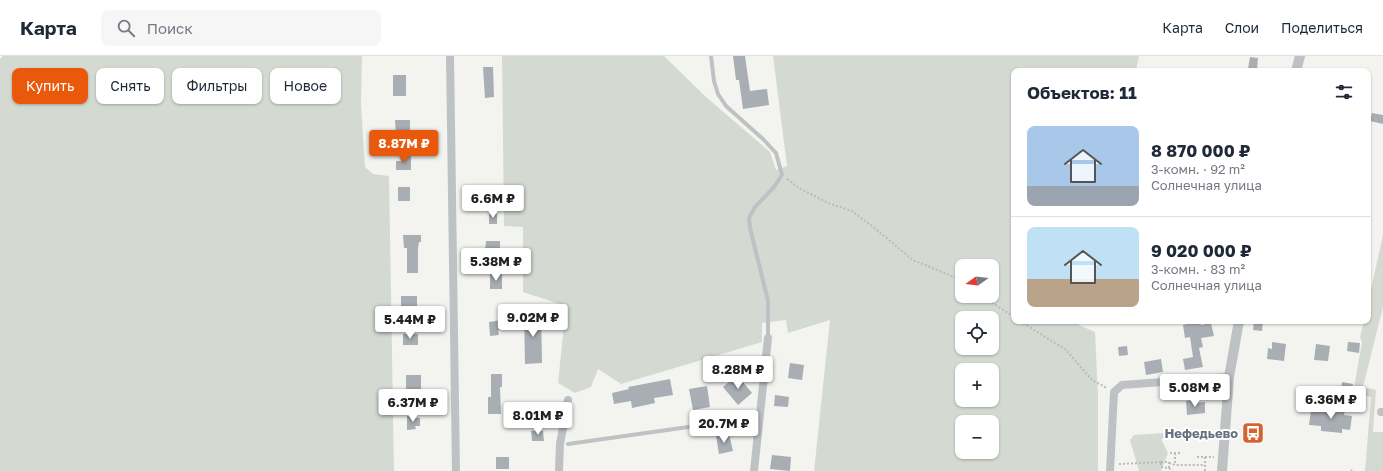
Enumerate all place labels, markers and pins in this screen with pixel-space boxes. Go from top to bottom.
pin: 8.87M ₽ [367,130,441,164]
pin: 6.6M ₽ [460,185,526,219]
pin: 5.38M ₽ [459,248,533,282]
pin: 9.02M ₽ [496,304,570,338]
pin: 5.44M ₽ [373,306,447,340]
pin: 8.28M ₽ [701,356,775,390]
pin: 5.08M ₽ [1158,374,1232,408]
pin: 6.36M ₽ [1294,386,1368,420]
pin: 6.37M ₽ [376,389,450,423]
pin: 8.01M ₽ [501,402,575,436]
pin: 20.7M ₽ [687,410,761,444]
bus stop icon: Нефедьево [1240,420,1266,446]
place label: Нефедьево [1164,425,1238,441]

